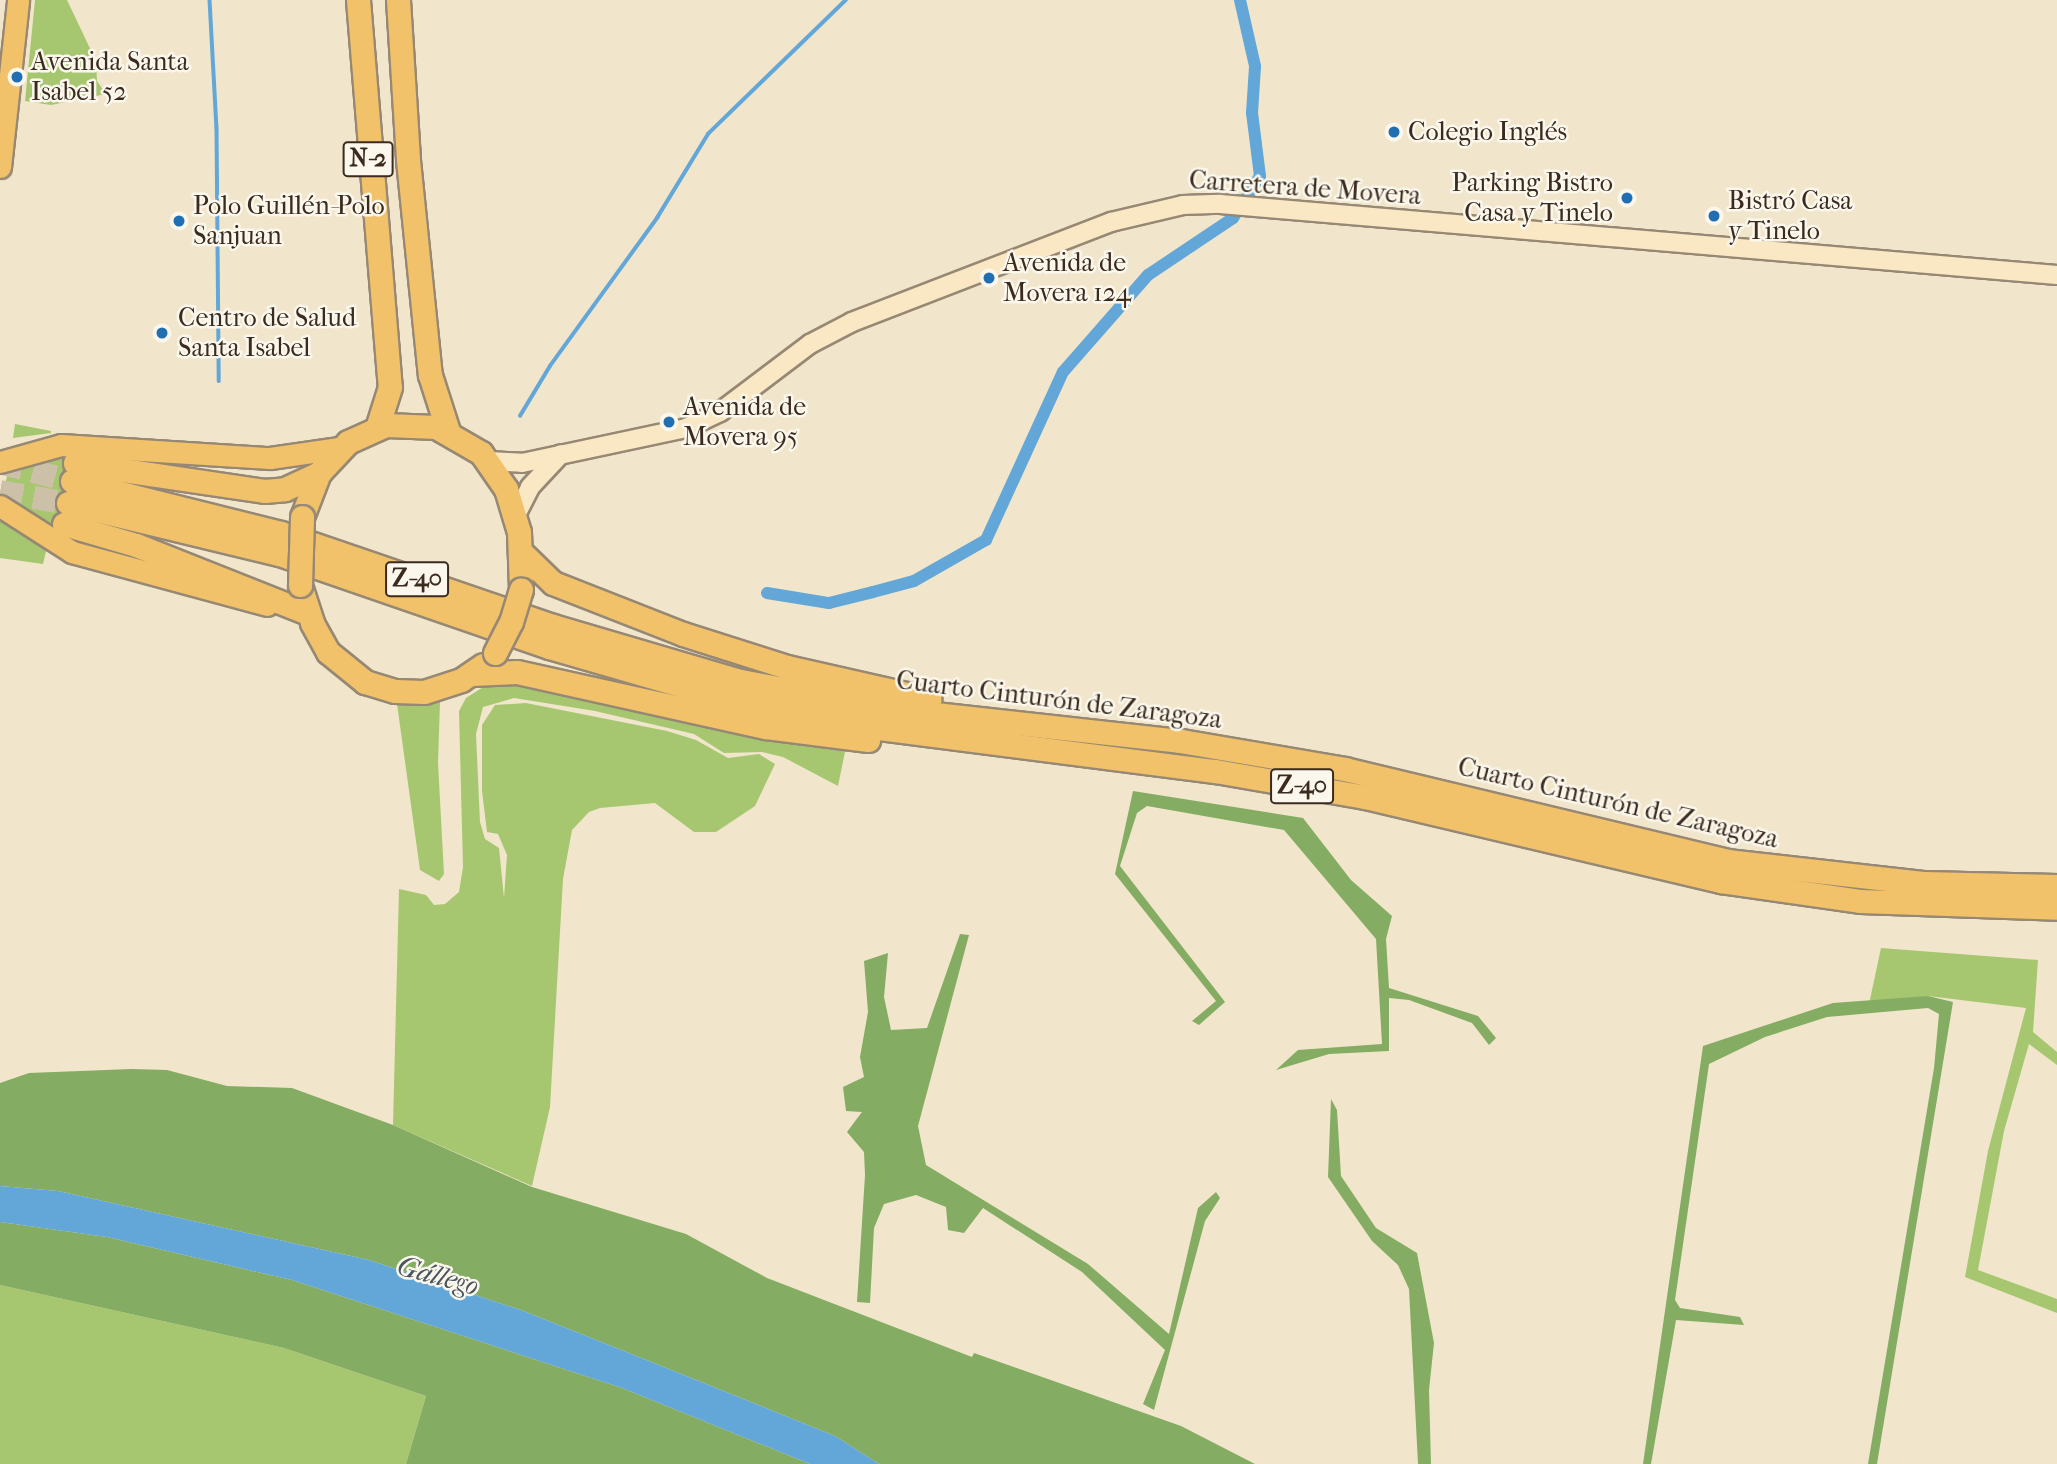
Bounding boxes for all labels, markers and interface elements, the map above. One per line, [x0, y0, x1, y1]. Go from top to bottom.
place label: Avenida Santa Isabel 52 [31, 46, 189, 108]
marker: Avenida Santa Isabel 52 [9, 69, 25, 85]
place label: Colegio Inglés [1408, 116, 1567, 148]
marker: Colegio Inglés [1386, 124, 1402, 140]
road number: N-2 [342, 139, 394, 180]
street label: Carretera de Movera [1188, 164, 1422, 212]
place label: Parking Bistro Casa y Tinelo [1452, 167, 1613, 228]
place label: Bistró Casa y Tinelo [1728, 185, 1852, 246]
place label: Polo Guillén-Polo Sanjuan [193, 190, 385, 252]
marker: Parking Bistro Casa y Tinelo [1619, 190, 1635, 206]
marker: Bistró Casa y Tinelo [1706, 208, 1722, 224]
marker: Polo Guillén-Polo Sanjuan [171, 213, 187, 229]
place label: Avenida de Movera 124 [1003, 247, 1131, 308]
marker: Avenida de Movera 124 [981, 270, 997, 286]
place label: Centro de Salud Santa Isabel [178, 302, 356, 364]
marker: Centro de Salud Santa Isabel [152, 323, 172, 343]
place label: Avenida de Movera 95 [683, 391, 806, 452]
marker: Avenida de Movera 95 [661, 414, 677, 430]
road number: Z-40 [384, 558, 450, 600]
street label: Cuarto Cinturón de Zaragoza [894, 665, 1224, 735]
street label: Cuarto Cinturón de Zaragoza [1455, 751, 1781, 855]
road number: Z-40 [1269, 766, 1335, 806]
water label: Gállego [394, 1249, 482, 1303]

